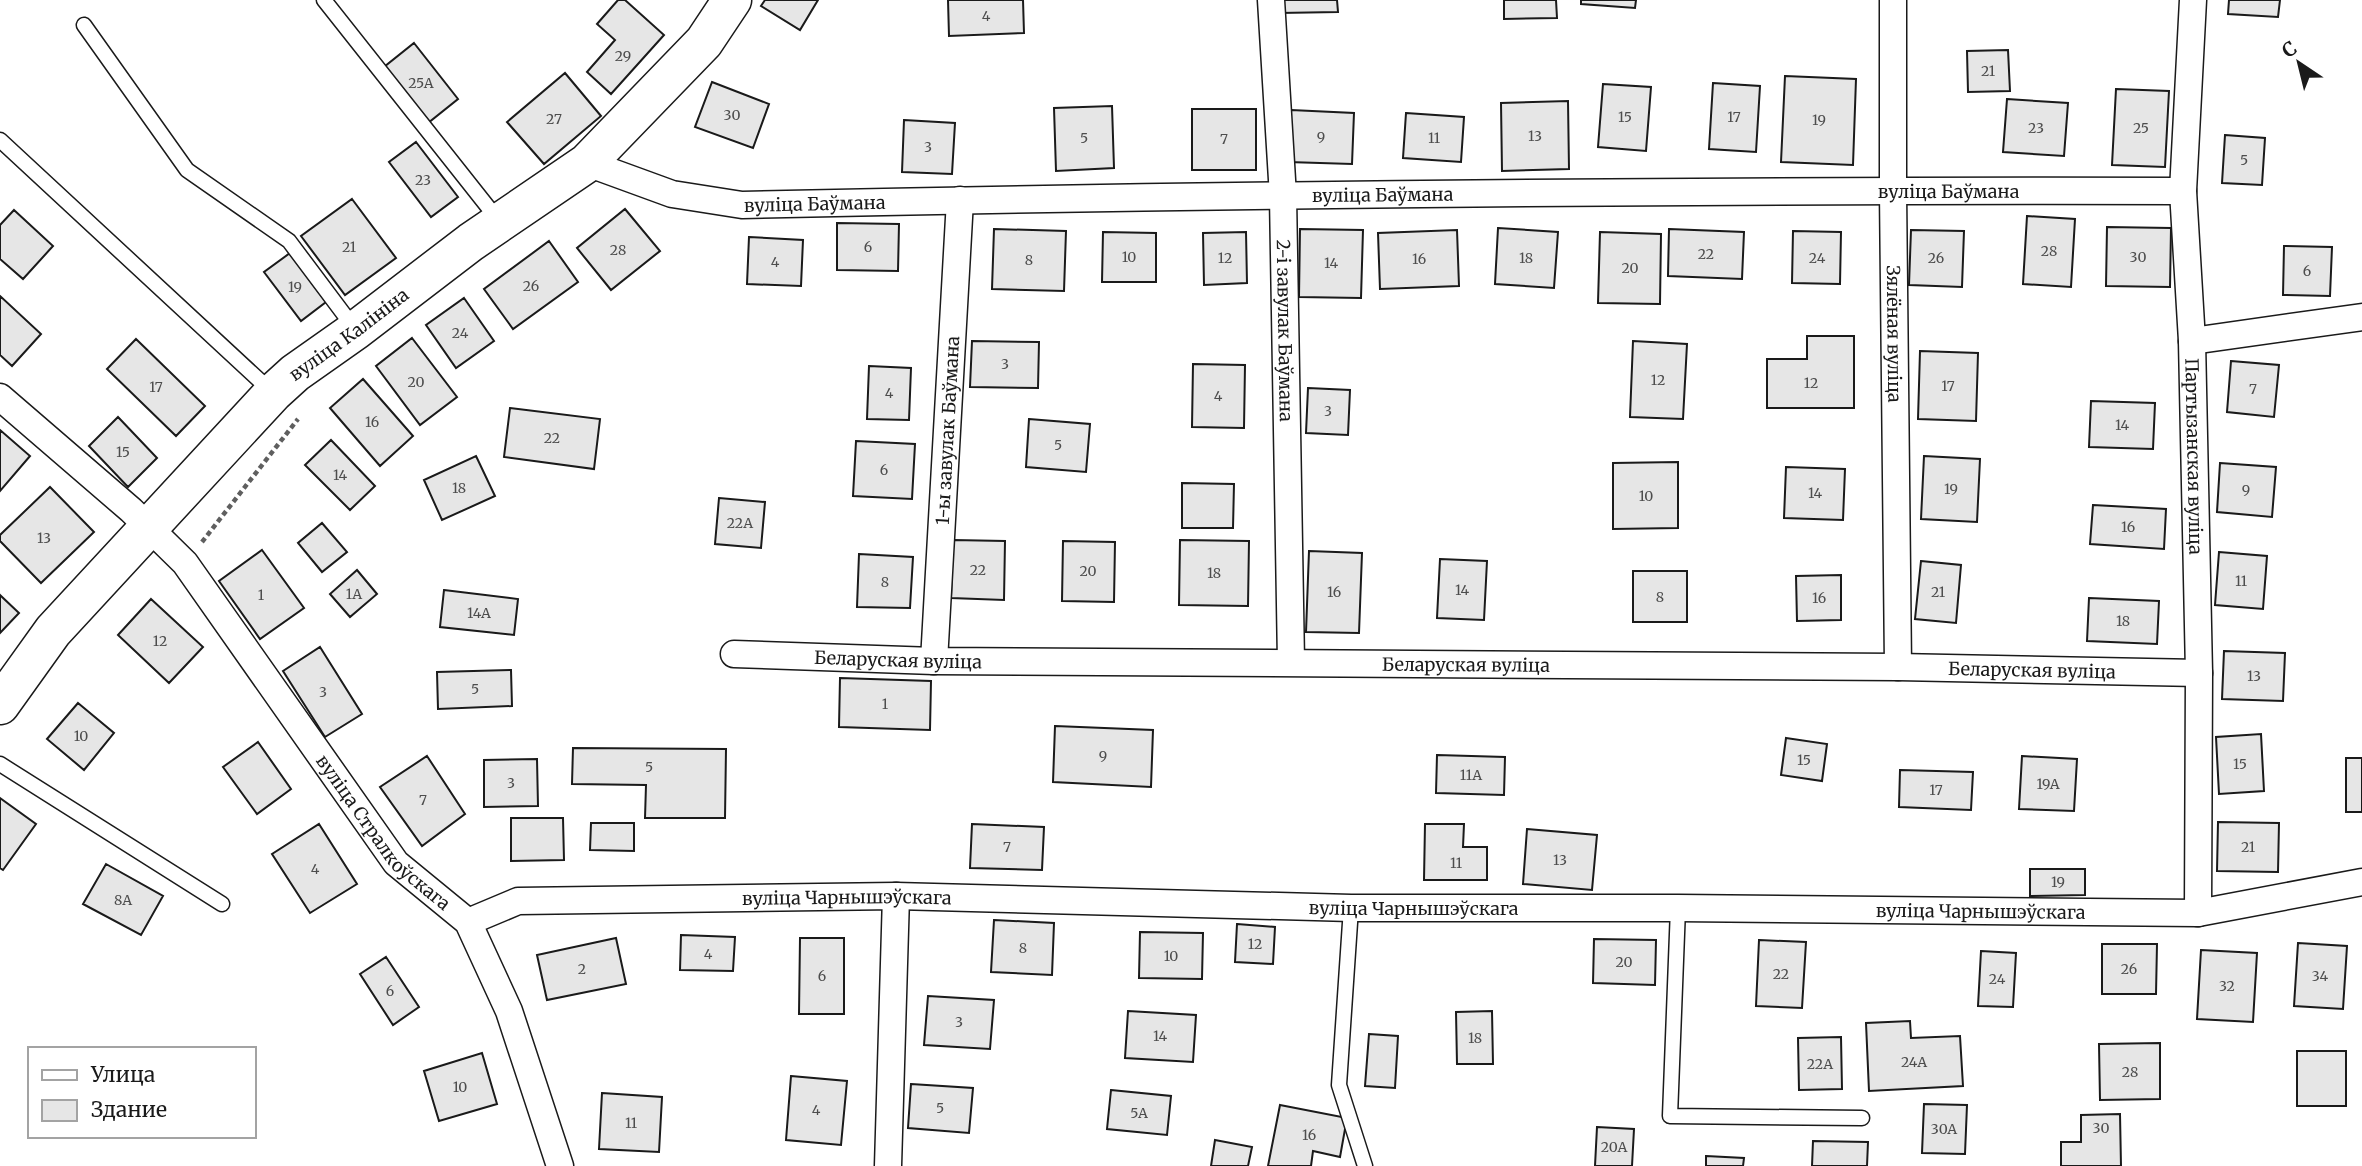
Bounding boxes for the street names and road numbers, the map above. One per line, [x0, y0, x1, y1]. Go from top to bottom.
street label: вуліца Баўмана [1878, 179, 2020, 203]
street label: вуліца Баўмана [1312, 182, 1454, 207]
street label: вуліца Баўмана [744, 190, 886, 216]
street label: 2-і завулак Баўмана [1272, 239, 1298, 422]
street label: Зялёная вуліца [1882, 265, 1907, 403]
street label: вуліца Калініна [284, 282, 413, 385]
street label: 1-ы завулак Баўмана [930, 335, 964, 525]
street label: Партызанская вуліца [2181, 358, 2208, 555]
street label: Беларуская вуліца [814, 645, 982, 673]
street label: Беларуская вуліца [1382, 652, 1550, 676]
street label: Беларуская вуліца [1948, 656, 2116, 683]
street label: вуліца Стралкоўскага [312, 750, 456, 915]
street label: вуліца Чарнышэўскага [742, 884, 952, 910]
street label: вуліца Чарнышэўскага [1308, 895, 1519, 920]
street label: вуліца Чарнышэўскага [1876, 898, 2086, 923]

